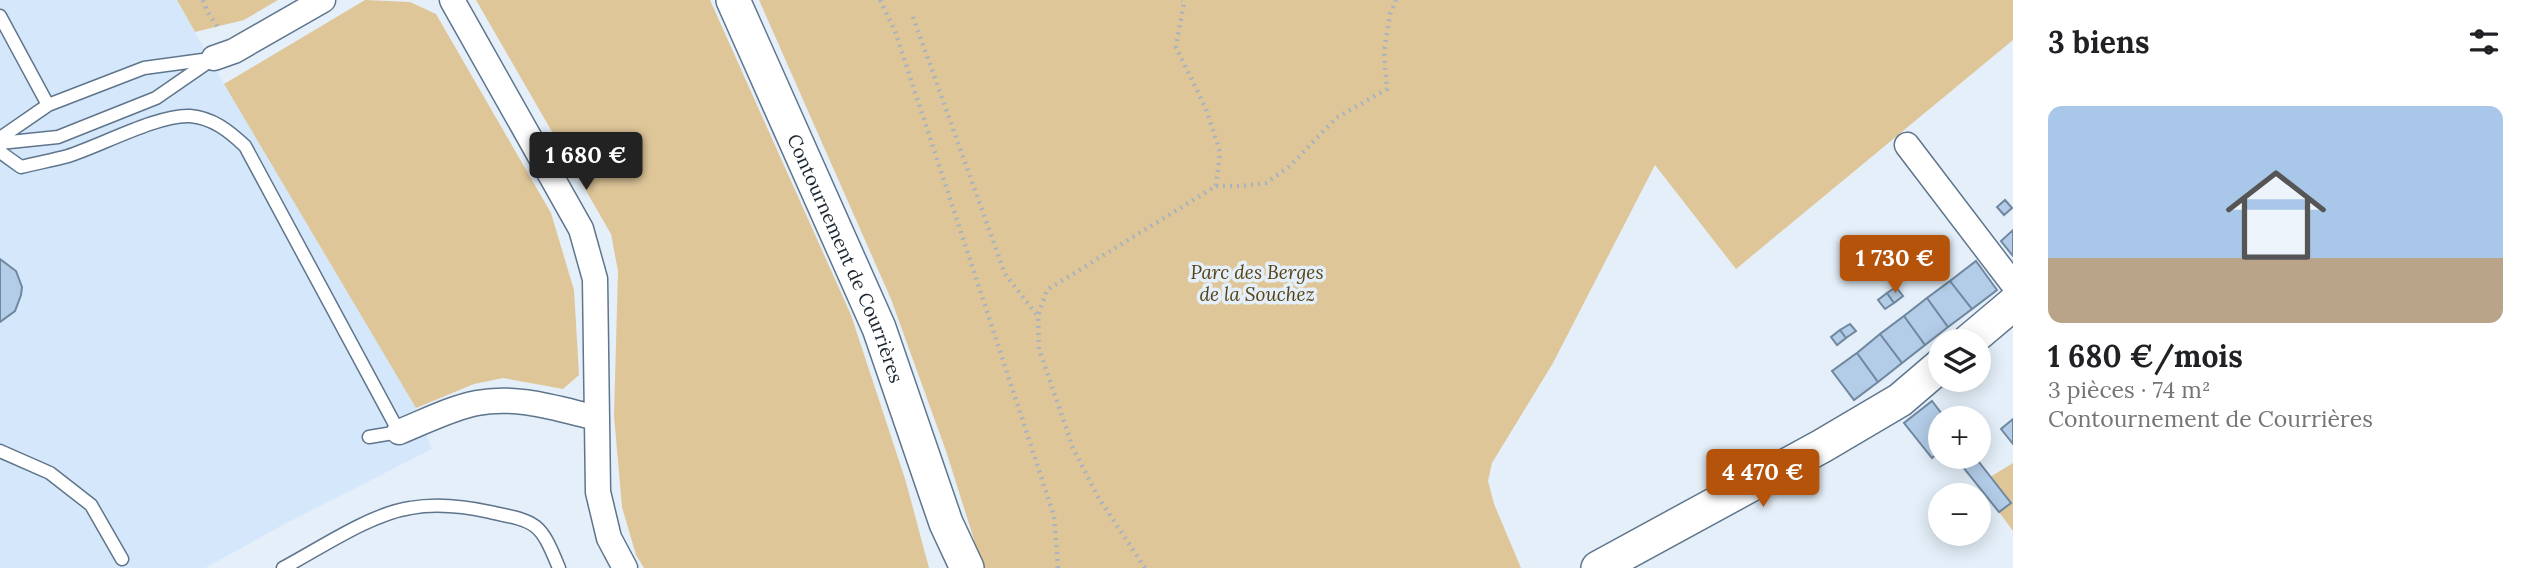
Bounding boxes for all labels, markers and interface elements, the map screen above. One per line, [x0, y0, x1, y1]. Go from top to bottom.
text: 3 biens [2048, 23, 2150, 61]
icon: filters [2465, 23, 2503, 61]
street label: Contournement de Courrières [782, 130, 909, 386]
pin: 1 680 € [521, 132, 651, 192]
text: 1 680 € [545, 140, 627, 169]
icon: home [2213, 152, 2339, 278]
pin: 1 730 € [1830, 236, 1960, 295]
text: 1 730 € [1856, 243, 1934, 272]
park label: Parc des Berges de la Souchez [1190, 260, 1324, 306]
map controls [1928, 329, 1991, 546]
button: layers [1928, 329, 1991, 392]
text: 1 680 €/mois [2048, 337, 2243, 375]
text: 3 pièces · 74 m² [2048, 375, 2211, 404]
text: Contournement de Courrières [2048, 404, 2373, 433]
button: + [1928, 406, 1991, 469]
pin: 4 470 € [1698, 449, 1828, 509]
text: 4 470 € [1722, 457, 1804, 486]
button: − [1928, 483, 1991, 546]

